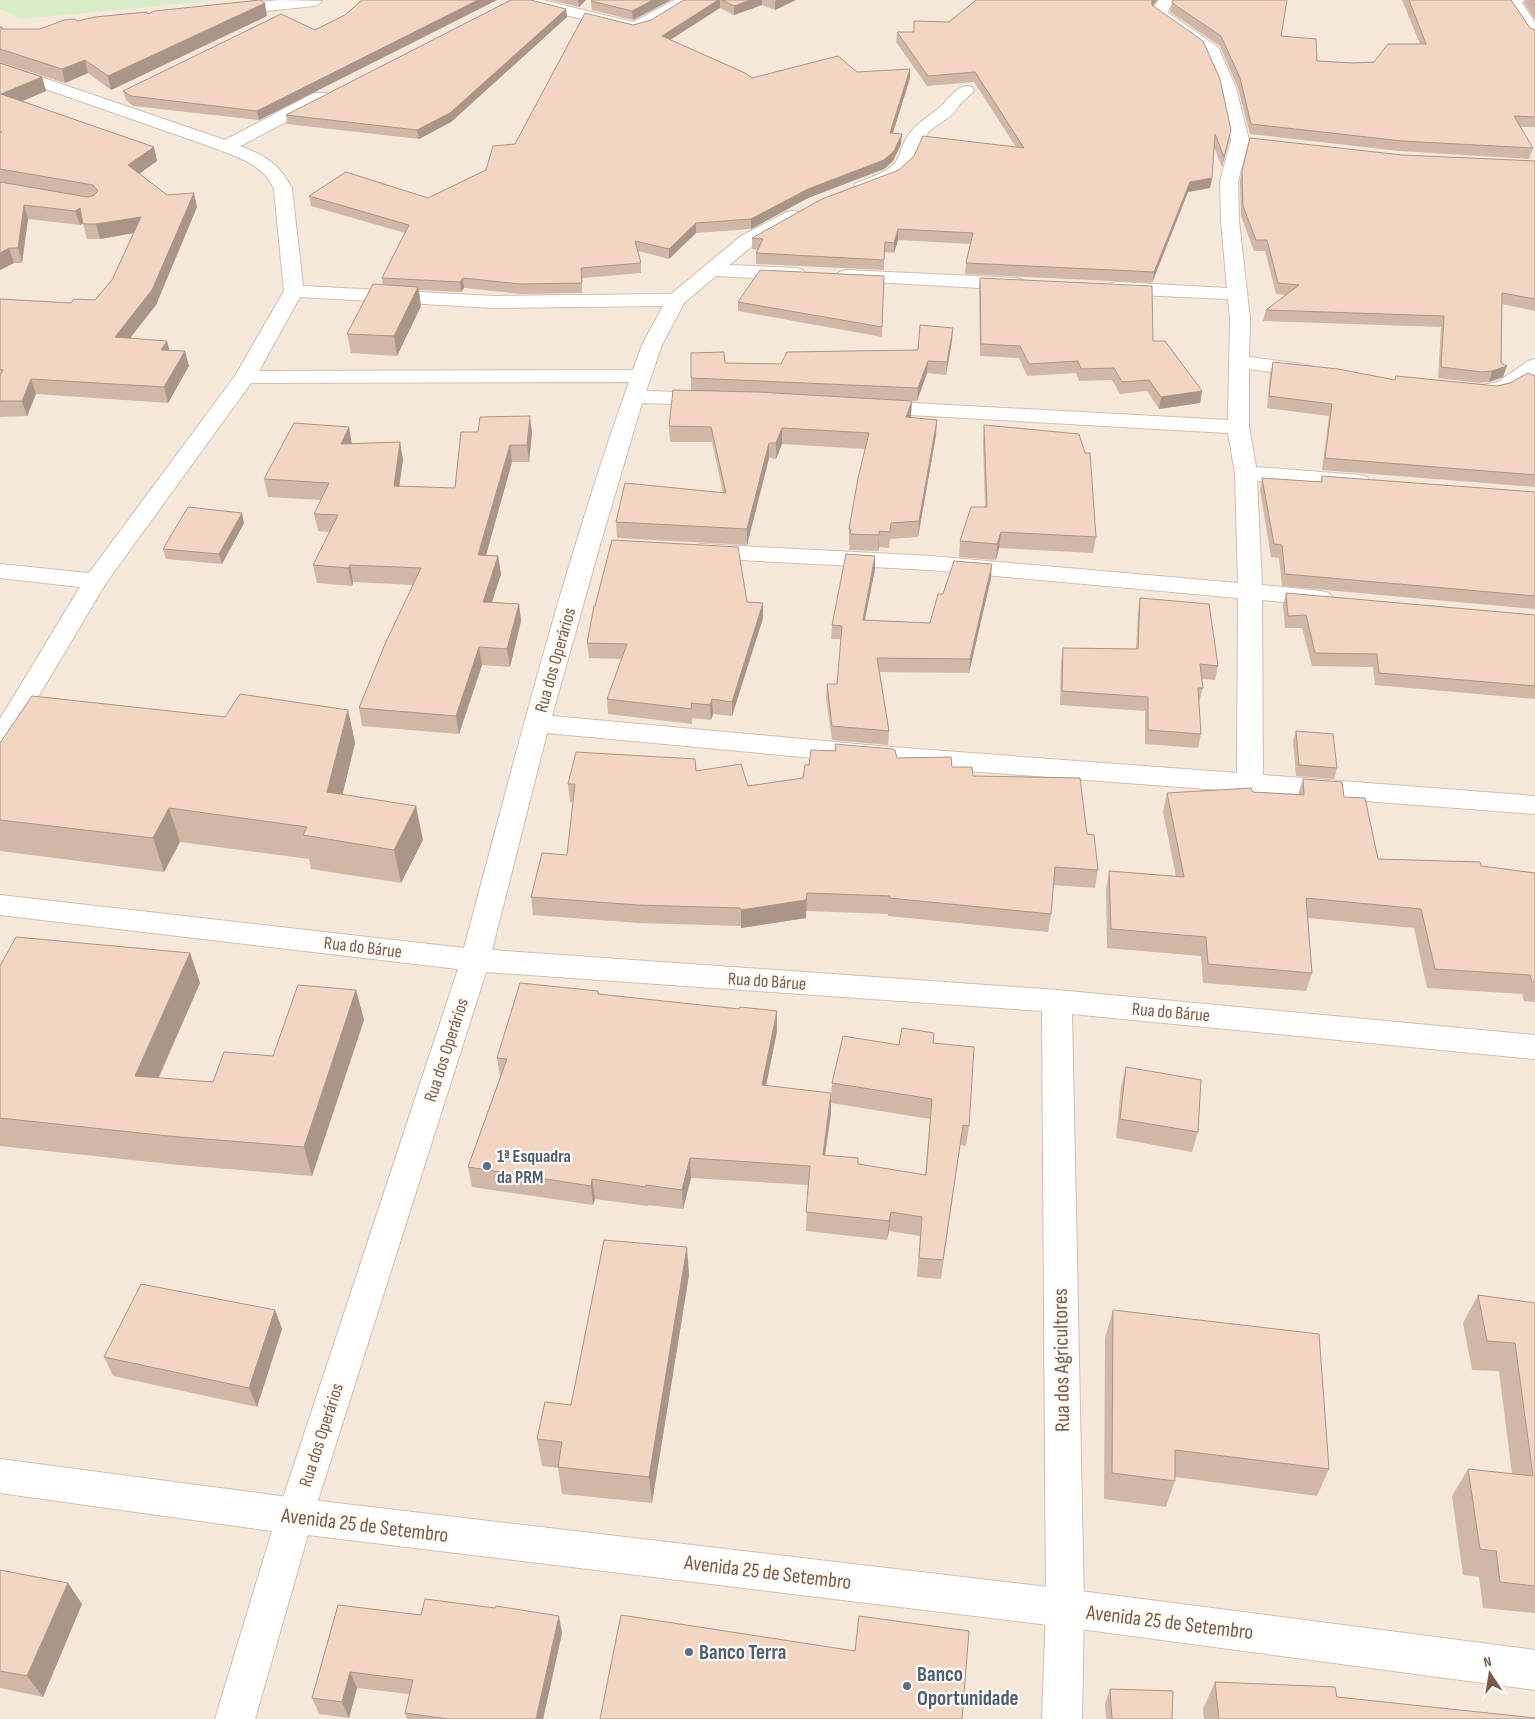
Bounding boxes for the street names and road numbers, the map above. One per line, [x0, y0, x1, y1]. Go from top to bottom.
street label: Rua dos Operários [531, 605, 580, 715]
street label: Rua do Bárue [323, 932, 403, 963]
street label: Rua do Bárue [727, 968, 807, 995]
street label: Rua dos Operários [420, 996, 473, 1105]
street label: Rua do Bárue [1131, 999, 1211, 1026]
street label: Rua dos Agricultores [1048, 1288, 1075, 1432]
street label: Rua dos Operários [295, 1381, 348, 1490]
street label: Avenida 25 de Setembro [279, 1503, 450, 1548]
street label: Avenida 25 de Setembro [682, 1550, 853, 1595]
street label: Avenida 25 de Setembro [1084, 1600, 1255, 1645]

